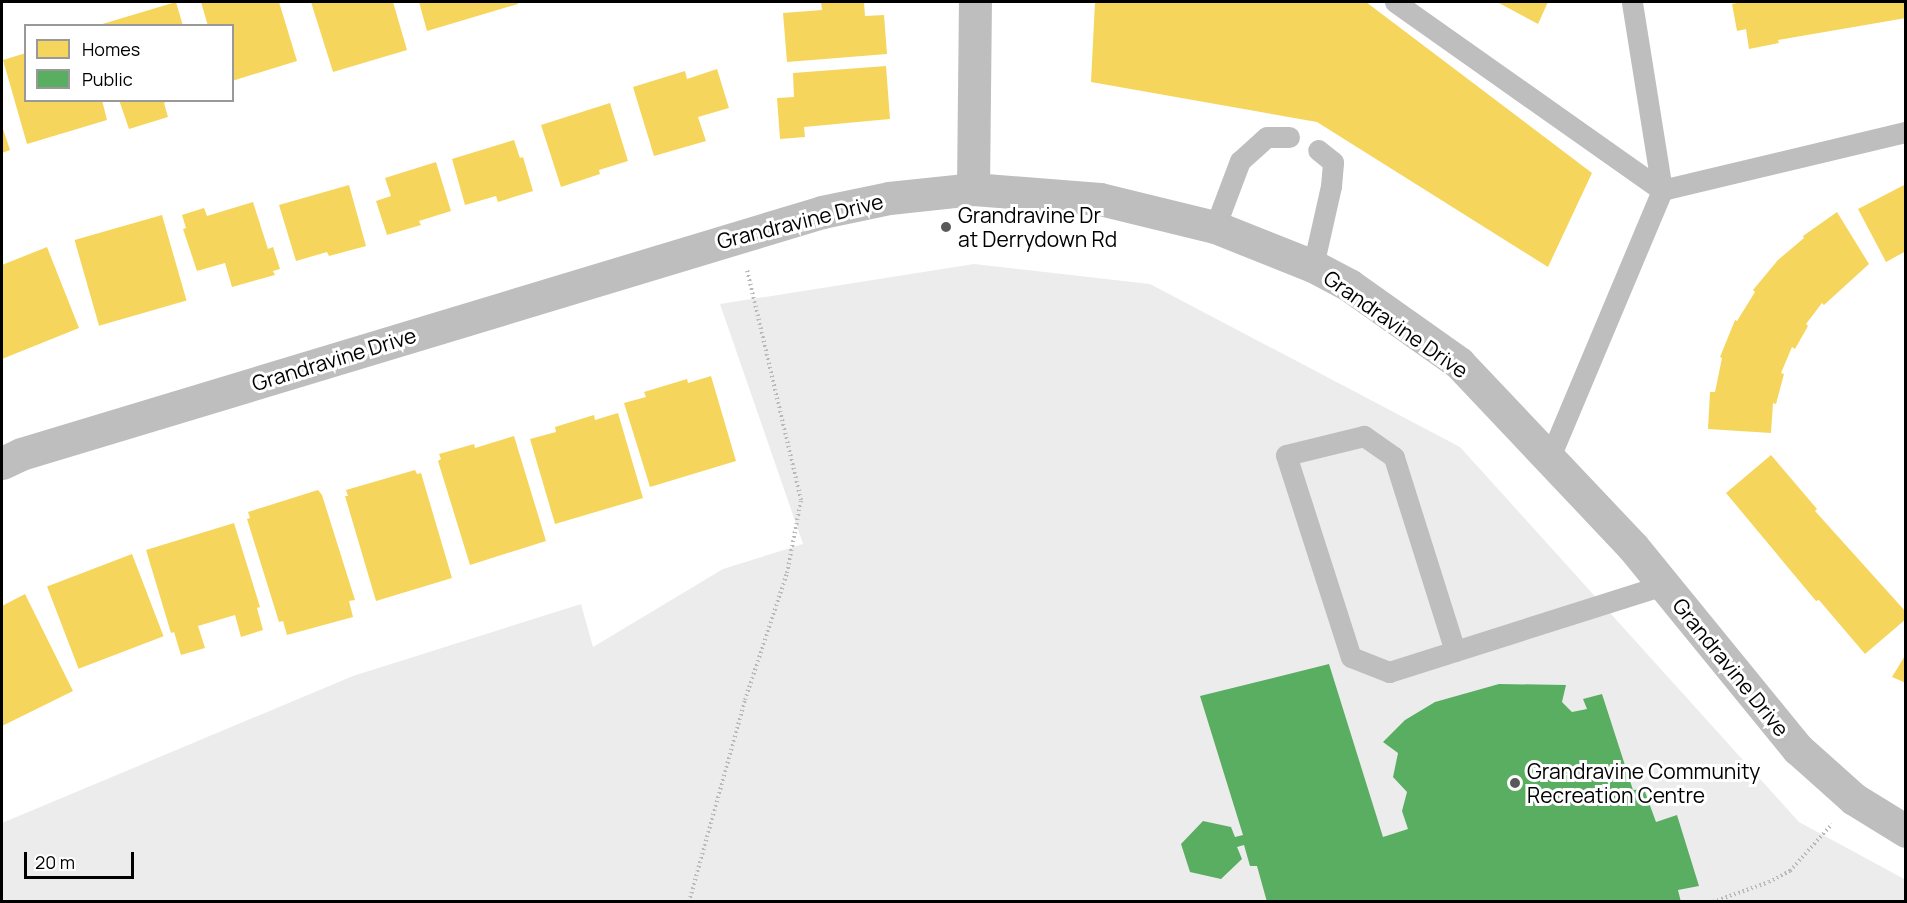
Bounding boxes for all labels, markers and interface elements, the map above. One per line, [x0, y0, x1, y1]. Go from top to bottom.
legend [24, 24, 234, 102]
text: Homes [82, 37, 140, 61]
text: Public [82, 67, 133, 91]
street label: Grandravine Drive [714, 188, 886, 254]
place label: Grandravine Dr at Derrydown Rd [958, 202, 1117, 252]
marker: Grandravine Dr at Derrydown Rd [939, 220, 953, 234]
street label: Grandravine Drive [1319, 265, 1473, 383]
street label: Grandravine Drive [249, 322, 419, 396]
street label: Grandravine Drive [1668, 593, 1794, 741]
place label: Grandravine Community Recreation Centre [1527, 758, 1760, 808]
marker: Grandravine Community Recreation Centre [1508, 776, 1522, 790]
scale bar [27, 840, 136, 878]
text: 20 m [35, 850, 75, 874]

